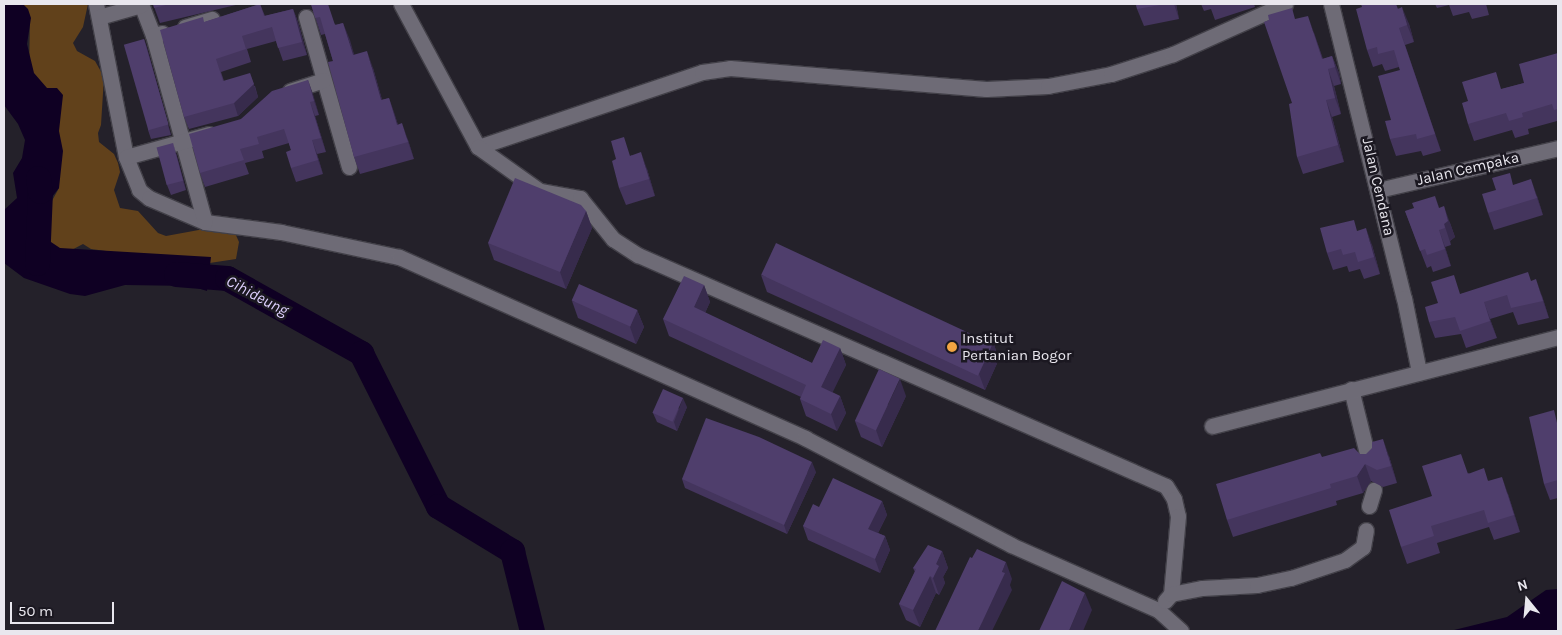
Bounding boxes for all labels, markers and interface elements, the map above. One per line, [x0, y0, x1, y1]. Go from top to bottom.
street label: Jalan Cendana [1358, 136, 1398, 238]
street label: Jalan Cempaka [1415, 149, 1521, 189]
water label: Cihideung [223, 272, 291, 320]
place label: Institut Pertanian Bogor [962, 329, 1071, 364]
marker: Institut Pertanian Bogor [946, 341, 958, 353]
north arrow [1502, 575, 1552, 625]
text: N [1515, 576, 1530, 595]
scale bar [12, 592, 116, 624]
text: 50 m [18, 602, 53, 620]

